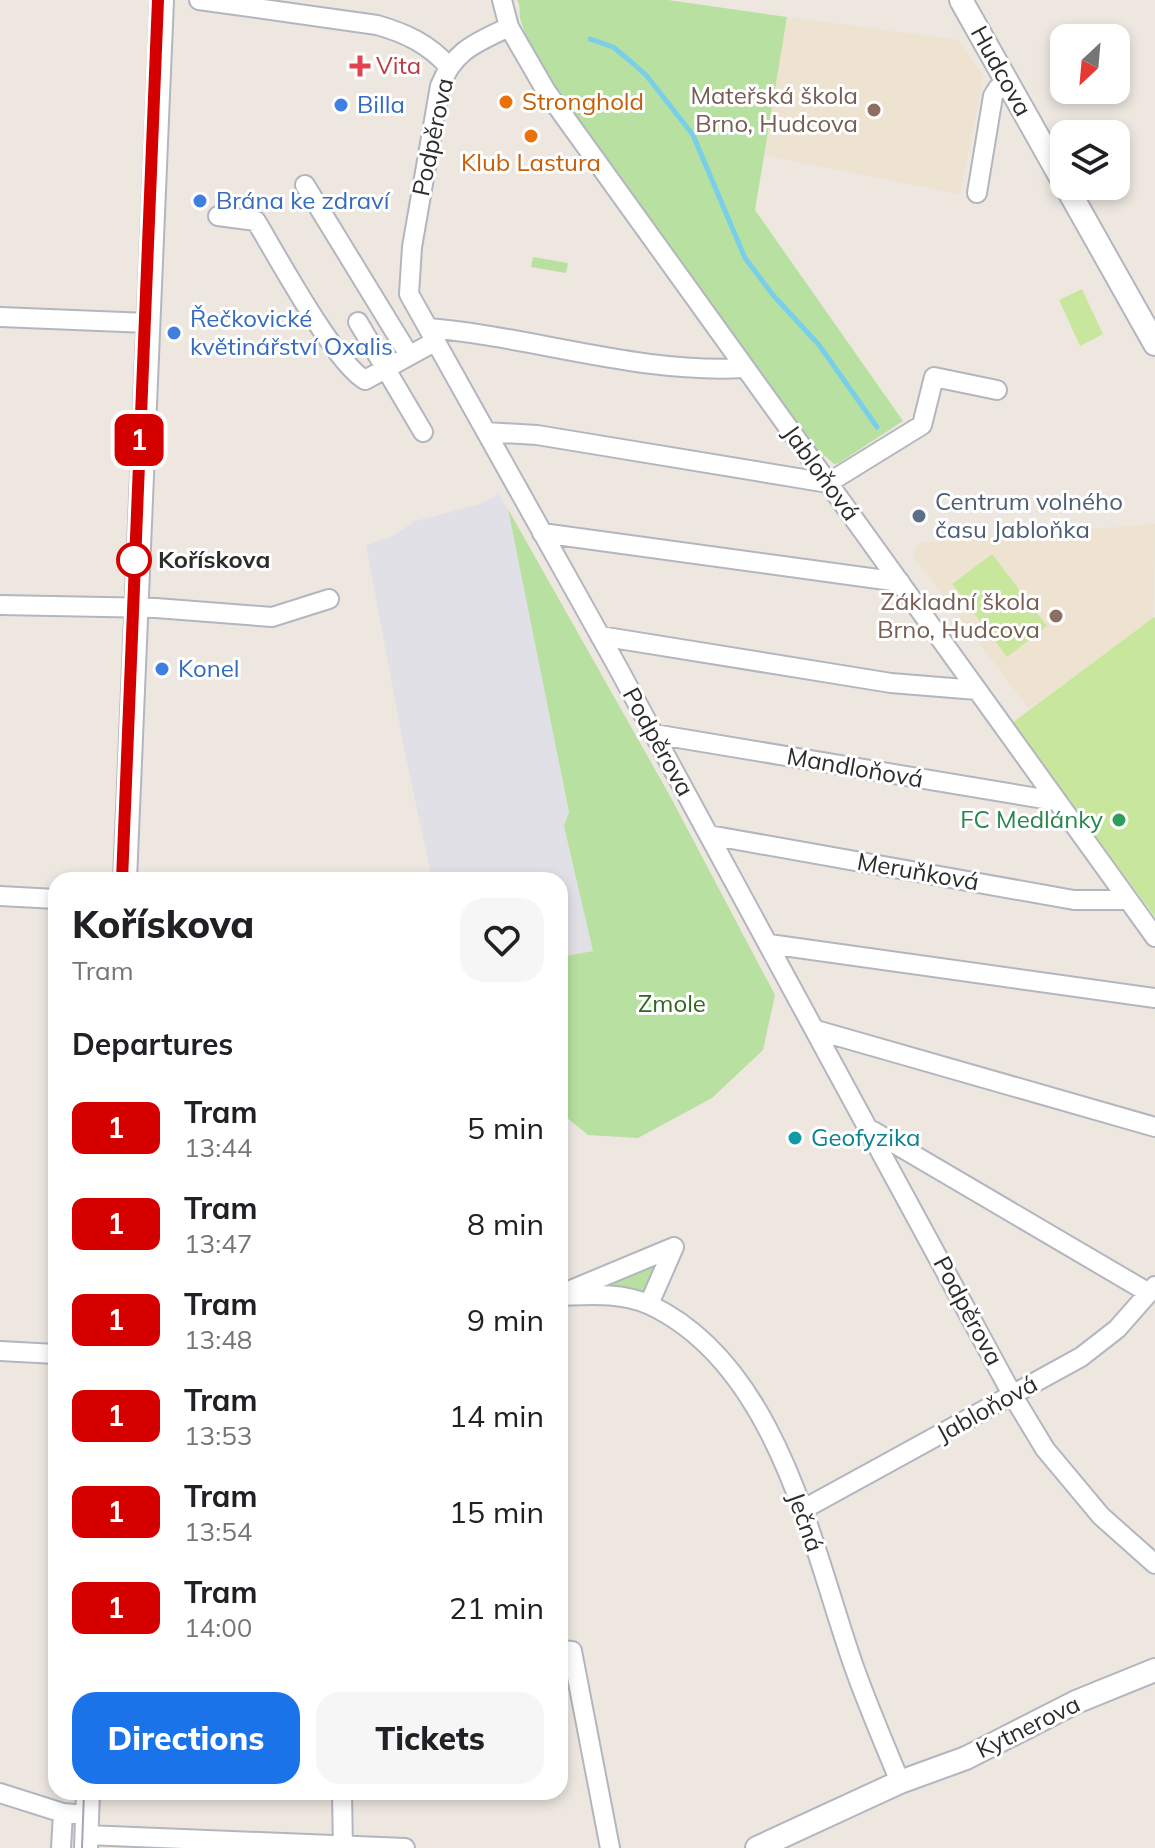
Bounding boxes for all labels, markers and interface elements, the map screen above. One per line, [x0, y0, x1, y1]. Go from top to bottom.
street label: Hudcova [965, 20, 1039, 121]
north arrow [1050, 24, 1130, 104]
map controls [1050, 24, 1130, 200]
place label: Vita [376, 50, 421, 80]
marker: Vita [351, 57, 369, 75]
street label: Podpěrova [405, 75, 459, 198]
place label: Mateřská škola Brno, Hudcova [690, 80, 858, 138]
place label: Stronghold [522, 86, 644, 116]
place label: Billa [357, 89, 405, 119]
marker: Stronghold [497, 93, 515, 111]
marker: Billa [332, 96, 350, 114]
marker: Mateřská škola Brno, Hudcova [865, 101, 883, 119]
button: layers [1050, 120, 1130, 200]
marker: Klub Lastura [522, 127, 540, 145]
place label: Klub Lastura [461, 147, 601, 177]
place label: Brána ke zdraví [216, 185, 391, 215]
marker: Brána ke zdraví [191, 192, 209, 210]
place label: Řečkovické květinářství Oxalis [190, 303, 393, 361]
marker: Řečkovické květinářství Oxalis [165, 324, 183, 342]
line badge: 1 [113, 414, 165, 466]
street label: Jabloňová [777, 419, 867, 526]
text: 1 [131, 422, 147, 457]
place label: Centrum volného času Jabloňka [935, 486, 1123, 544]
marker: Centrum volného času Jabloňka [910, 507, 928, 525]
marker: Kořískova [117, 543, 151, 577]
place label: Kořískova [158, 544, 270, 574]
place label: Základní škola Brno, Hudcova [877, 586, 1040, 644]
marker: Základní škola Brno, Hudcova [1047, 607, 1065, 625]
place label: Konel [178, 653, 239, 683]
marker: Konel [153, 660, 171, 678]
street label: Podpěrova [617, 682, 701, 801]
street label: Mandloňová [785, 740, 926, 794]
place label: FC Medlánky [960, 804, 1103, 834]
marker: FC Medlánky [1110, 811, 1128, 829]
street label: Meruňková [855, 846, 981, 896]
button: heart [460, 898, 544, 982]
text: Kořískova [72, 900, 254, 948]
text: Tram [72, 954, 133, 987]
park label: Zmole [638, 988, 706, 1018]
text: Departures [72, 1025, 233, 1063]
text: Tram [184, 1093, 257, 1131]
text: 5 min [467, 1109, 544, 1147]
text: 1 [108, 1110, 124, 1145]
place label: Geofyzika [811, 1122, 921, 1152]
marker: Geofyzika [786, 1129, 804, 1147]
text: 13:44 [184, 1131, 252, 1164]
text: Tram [184, 1189, 257, 1227]
text: 8 min [467, 1205, 544, 1243]
text: 1 [108, 1206, 124, 1241]
text: 13:47 [184, 1227, 252, 1260]
street label: Podpěrova [928, 1251, 1010, 1370]
text: Tram [184, 1285, 257, 1323]
text: 9 min [467, 1301, 544, 1339]
text: 1 [108, 1302, 124, 1337]
text: 13:48 [184, 1323, 252, 1356]
street label: Jabloňová [931, 1368, 1042, 1448]
text: Tram [184, 1381, 257, 1419]
text: 14 min [449, 1397, 544, 1435]
text: 1 [108, 1398, 124, 1433]
text: 13:53 [184, 1419, 252, 1452]
text: Tram [184, 1477, 257, 1515]
street label: Ječná [781, 1488, 831, 1556]
text: 15 min [449, 1493, 544, 1531]
text: 1 [108, 1494, 124, 1529]
text: 13:54 [184, 1515, 252, 1548]
text: Tram [184, 1573, 257, 1611]
text: 21 min [449, 1589, 544, 1627]
text: 1 [108, 1590, 124, 1625]
text: 14:00 [184, 1611, 252, 1644]
street label: Kytnerova [971, 1688, 1084, 1764]
button: Directions [72, 1692, 300, 1784]
button: Tickets [316, 1692, 544, 1784]

